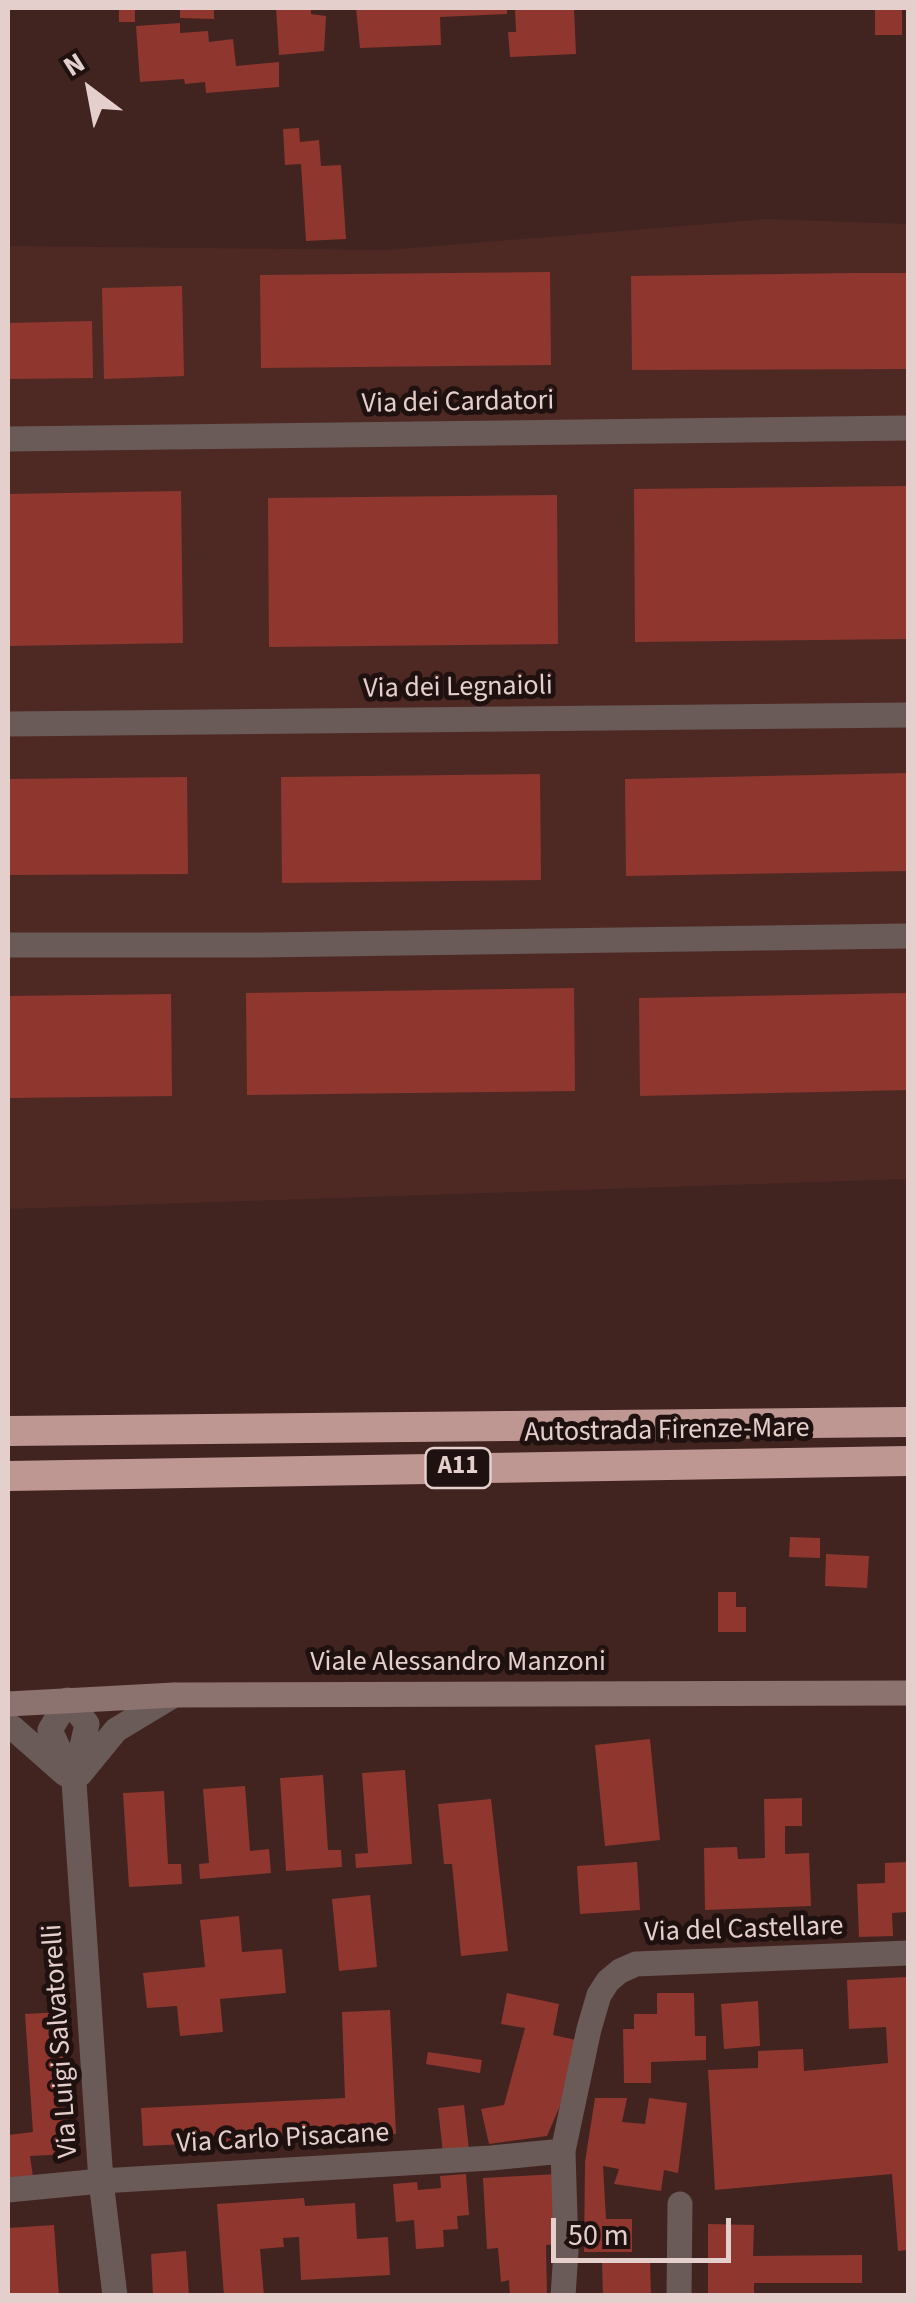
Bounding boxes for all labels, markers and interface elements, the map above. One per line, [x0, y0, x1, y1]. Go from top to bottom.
north arrow [40, 40, 140, 140]
text: N [56, 43, 93, 86]
street label: Via dei Cardatori [361, 386, 555, 422]
street label: Via dei Legnaioli [363, 671, 553, 707]
street label: Autostrada Firenze-Mare [524, 1413, 810, 1451]
road number: A11 [426, 1448, 490, 1488]
street label: Viale Alessandro Manzoni [310, 1647, 606, 1681]
street label: Via del Castellare [644, 1911, 844, 1951]
street label: Via Luigi Salvatorelli [37, 1923, 87, 2159]
street label: Via Carlo Pisacane [176, 2118, 390, 2162]
scale bar [556, 2198, 736, 2260]
text: 50 m [568, 2214, 629, 2257]

